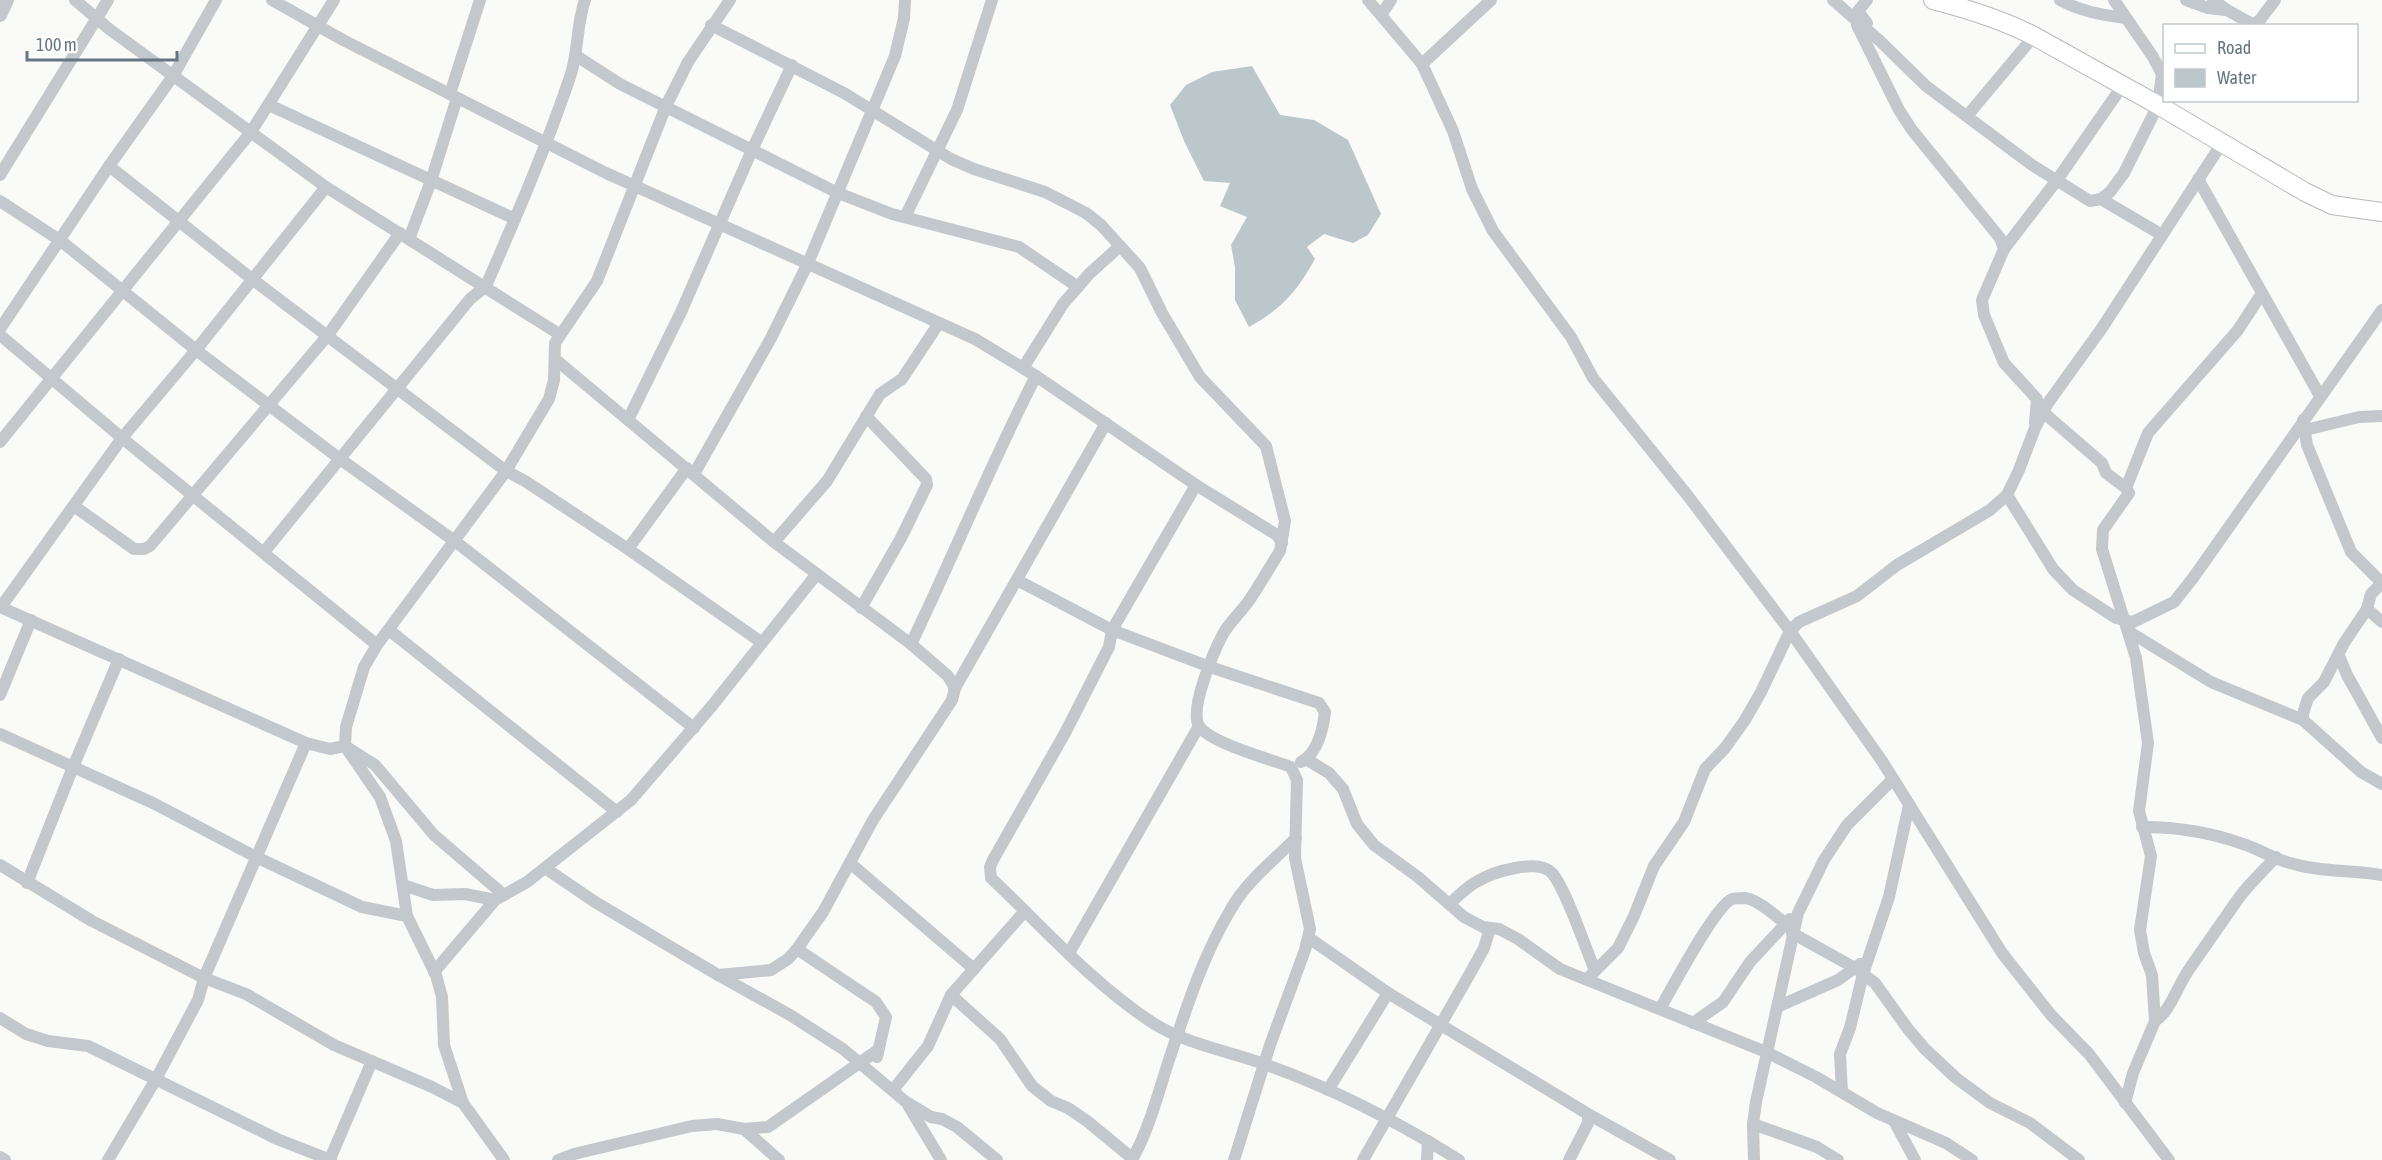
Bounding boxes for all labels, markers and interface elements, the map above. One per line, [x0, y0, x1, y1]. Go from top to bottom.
scale bar [27, 24, 177, 62]
legend [2163, 24, 2358, 102]
text: 100 m [36, 34, 77, 55]
text: Road [2217, 37, 2251, 58]
text: Water [2217, 67, 2257, 88]

